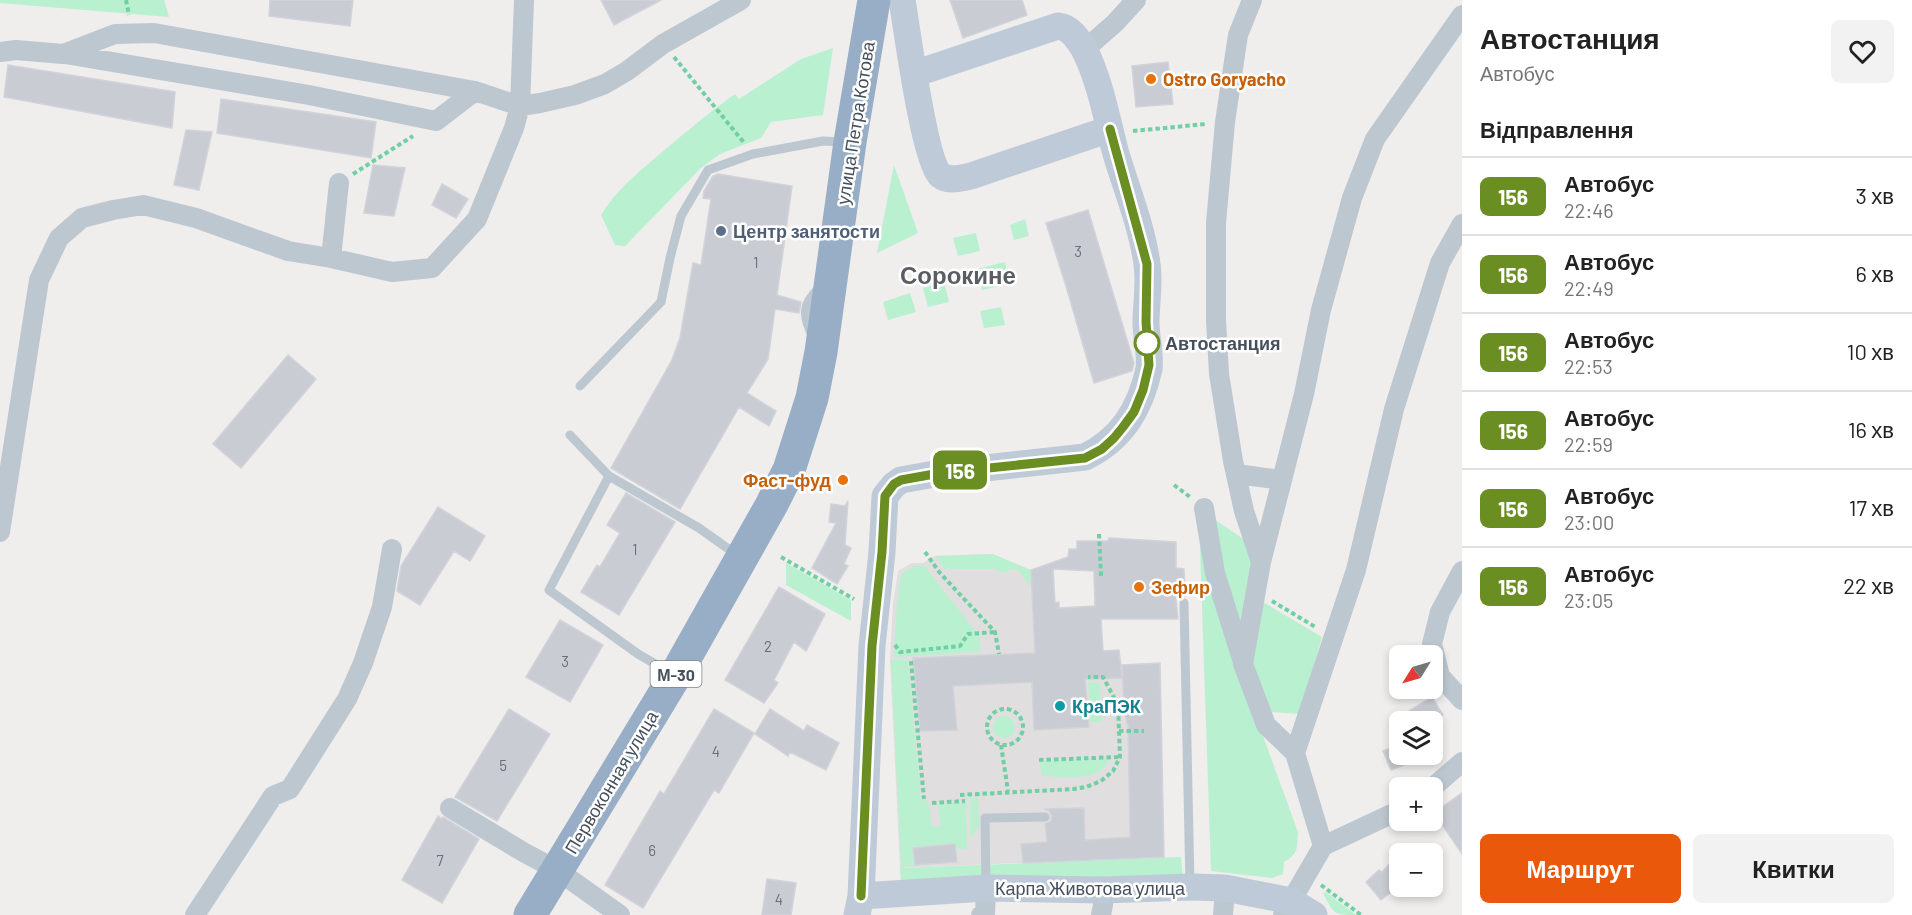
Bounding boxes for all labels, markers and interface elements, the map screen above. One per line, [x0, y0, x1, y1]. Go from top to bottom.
button: heart [1831, 20, 1894, 83]
text: Автостанция [1480, 21, 1660, 55]
street label: улица Петра Котова [831, 39, 879, 206]
text: Автобус [1480, 61, 1554, 85]
place label: Ostro Goryacho [1163, 68, 1286, 90]
marker: Ostro Goryacho [1144, 72, 1158, 86]
text: Відправлення [1480, 116, 1634, 142]
text: Автобус [1564, 170, 1654, 196]
text: 3 хв [1856, 182, 1894, 208]
text: 156 [1498, 184, 1528, 209]
text: 22:46 [1564, 198, 1614, 222]
place label: Центр занятости [733, 220, 880, 242]
marker: Центр занятости [714, 224, 728, 238]
house number: 3 [1074, 242, 1082, 260]
text: Автобус [1564, 248, 1654, 274]
house number: 1 [753, 253, 759, 271]
district label: Сорокине [900, 260, 1016, 289]
text: 6 хв [1856, 260, 1894, 286]
text: 156 [1498, 262, 1528, 287]
text: 22:49 [1564, 276, 1614, 300]
text: Автобус [1564, 326, 1654, 352]
marker: Автостанция [1134, 330, 1160, 356]
place label: Автостанция [1165, 332, 1281, 354]
text: 10 хв [1847, 338, 1894, 364]
text: 156 [1498, 340, 1528, 365]
text: 22:53 [1564, 354, 1613, 378]
text: Автобус [1564, 404, 1654, 430]
text: 16 хв [1848, 416, 1894, 442]
text: 156 [1498, 418, 1528, 443]
text: 22:59 [1564, 432, 1613, 456]
line badge: 156 [926, 450, 994, 490]
text: 156 [945, 458, 975, 483]
place label: Фаст-фуд [743, 469, 832, 491]
marker: Фаст-фуд [836, 473, 850, 487]
text: Автобус [1564, 482, 1654, 508]
text: 17 хв [1849, 494, 1894, 520]
text: 156 [1498, 496, 1528, 521]
text: 23:00 [1564, 510, 1614, 534]
house number: 1 [632, 540, 638, 558]
text: Автобус [1564, 560, 1654, 586]
text: 22 хв [1843, 572, 1894, 598]
text: 156 [1498, 574, 1528, 599]
place label: Зефир [1151, 576, 1210, 598]
marker: Зефир [1132, 580, 1146, 594]
text: 23:05 [1564, 588, 1613, 612]
house number: 2 [764, 637, 772, 655]
north arrow [1389, 645, 1443, 699]
map controls [1389, 645, 1443, 897]
house number: 3 [561, 652, 569, 670]
road number: М-30 [650, 661, 702, 687]
place label: КраПЭК [1072, 695, 1142, 717]
marker: КраПЭК [1053, 699, 1067, 713]
street label: Первоконная улица [560, 706, 663, 858]
button: layers [1389, 711, 1443, 765]
house number: 4 [712, 742, 720, 760]
house number: 5 [499, 756, 507, 774]
button: + [1389, 777, 1443, 831]
button: Маршрут [1480, 834, 1681, 903]
button: Квитки [1693, 834, 1894, 903]
house number: 6 [648, 841, 656, 859]
button: − [1389, 843, 1443, 897]
house number: 7 [436, 851, 444, 869]
street label: Карпа Животова улица [995, 877, 1186, 899]
house number: 4 [775, 890, 783, 908]

